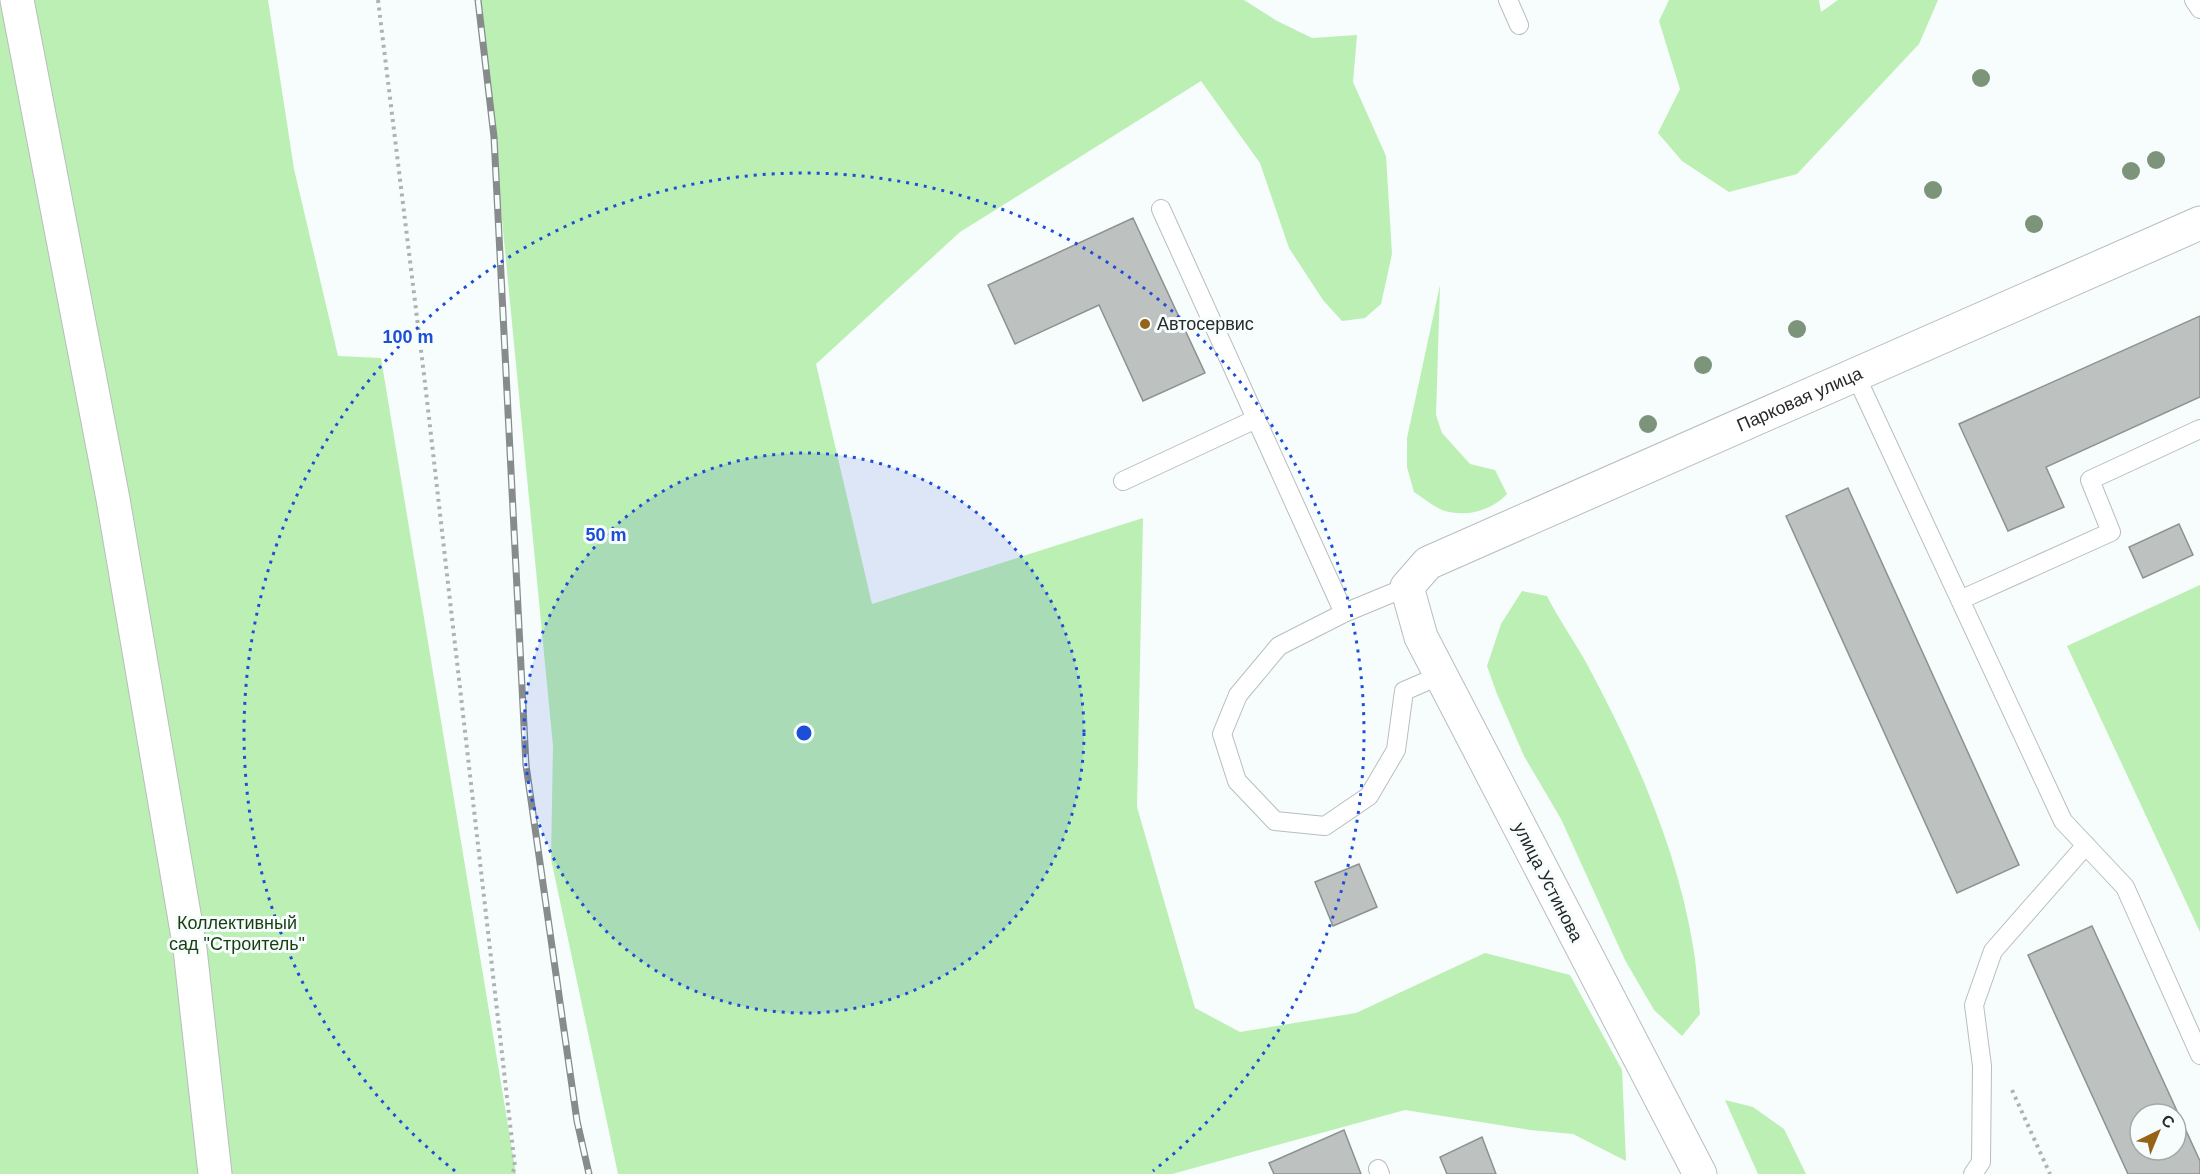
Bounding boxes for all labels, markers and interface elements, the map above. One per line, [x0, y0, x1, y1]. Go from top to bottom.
place label: Автосервис [1157, 314, 1254, 334]
marker: Автосервис [1138, 317, 1152, 331]
text: 100 m [382, 327, 434, 347]
street label: Парковая улица [1734, 363, 1866, 436]
text: 50 m [585, 525, 627, 545]
centre of rings [794, 723, 814, 743]
street label: улица Устинова [1509, 819, 1587, 946]
park label: Коллективный сад "Строитель" [169, 913, 305, 954]
north arrow [2128, 1102, 2188, 1162]
text: С [2158, 1111, 2178, 1132]

